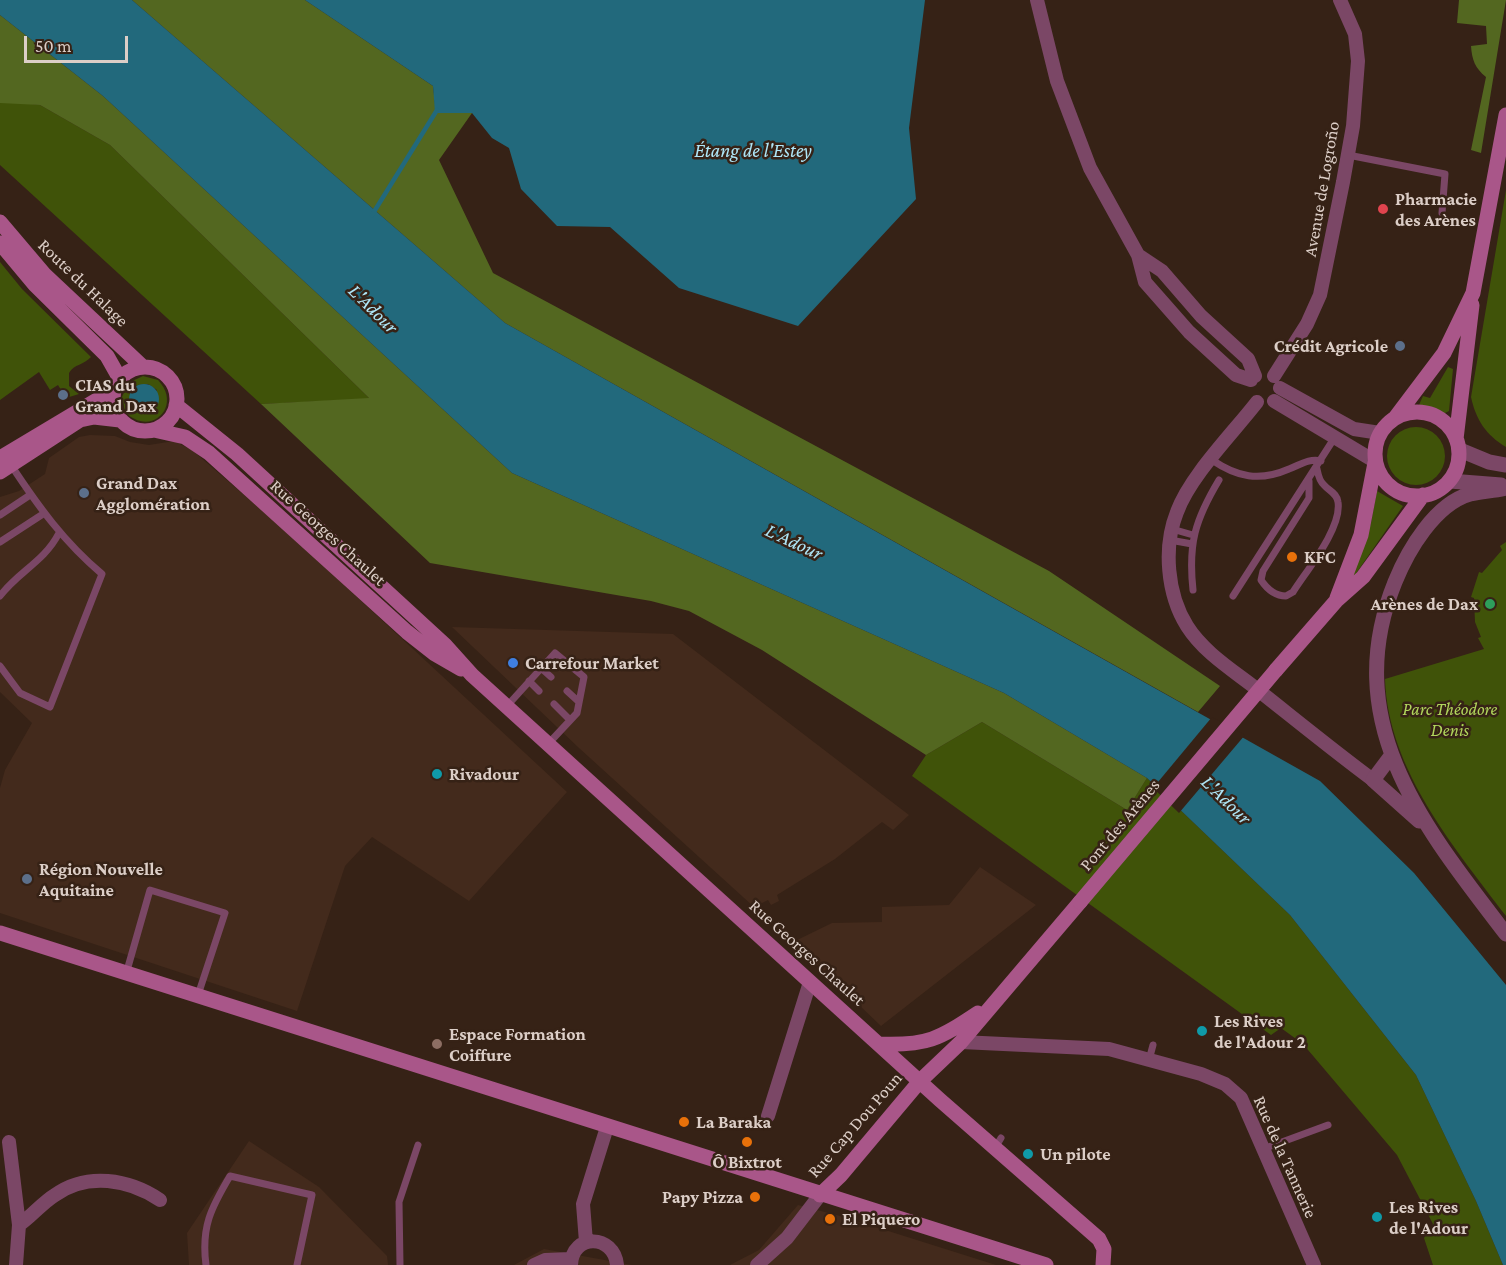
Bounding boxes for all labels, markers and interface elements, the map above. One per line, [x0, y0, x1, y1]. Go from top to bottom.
scale bar [27, 24, 130, 62]
text: 50 m [35, 36, 72, 56]
street label: Avenue de Logroño [1299, 120, 1345, 258]
water label: Étang de l'Estey [694, 139, 812, 163]
place label: Pharmacie des Arènes [1395, 188, 1477, 230]
marker: Pharmacie des Arènes [1376, 202, 1390, 216]
street label: Route du Halage [33, 234, 133, 332]
water label: L'Adour [343, 279, 403, 339]
place label: Crédit Agricole [1274, 335, 1388, 357]
marker: Crédit Agricole [1393, 339, 1407, 353]
place label: CIAS du Grand Dax [75, 374, 156, 416]
marker: CIAS du Grand Dax [56, 388, 70, 402]
place label: Grand Dax Agglomération [96, 472, 210, 514]
street label: Rue Georges Chaulet [266, 475, 390, 591]
marker: Grand Dax Agglomération [77, 486, 91, 500]
water label: L'Adour [761, 518, 827, 566]
place label: KFC [1304, 546, 1336, 568]
marker: KFC [1285, 550, 1299, 564]
place label: Arènes de Dax [1371, 593, 1478, 615]
marker: Arènes de Dax [1483, 597, 1497, 611]
place label: Carrefour Market [525, 652, 659, 674]
marker: Carrefour Market [506, 656, 520, 670]
park label: Parc Théodore Denis [1403, 698, 1497, 740]
place label: Rivadour [449, 763, 519, 785]
marker: Rivadour [430, 767, 444, 781]
water label: L'Adour [1196, 770, 1256, 830]
street label: Pont des Arènes [1075, 775, 1165, 875]
place label: Région Nouvelle Aquitaine [39, 858, 163, 900]
marker: Région Nouvelle Aquitaine [20, 872, 34, 886]
street label: Rue Georges Chaulet [745, 895, 869, 1011]
place label: Les Rives de l'Adour 2 [1214, 1010, 1306, 1052]
place label: Espace Formation Coiffure [449, 1023, 586, 1066]
marker: Les Rives de l'Adour 2 [1195, 1024, 1209, 1038]
marker: Espace Formation Coiffure [430, 1037, 444, 1051]
street label: Rue Cap Dou Poun [803, 1068, 907, 1182]
street label: Rue de la Tannerie [1248, 1093, 1322, 1221]
place label: La Baraka [696, 1111, 771, 1133]
marker: La Baraka [677, 1115, 691, 1129]
marker: Ô Bixtrot [740, 1135, 754, 1149]
place label: Un pilote [1040, 1143, 1111, 1165]
marker: Un pilote [1021, 1147, 1035, 1161]
place label: Ô Bixtrot [712, 1151, 782, 1173]
place label: Papy Pizza [662, 1186, 743, 1208]
marker: Papy Pizza [748, 1190, 762, 1204]
place label: Les Rives de l'Adour [1389, 1196, 1468, 1238]
place label: El Piquero [842, 1208, 920, 1230]
marker: Les Rives de l'Adour [1370, 1210, 1384, 1224]
marker: El Piquero [823, 1212, 837, 1226]

